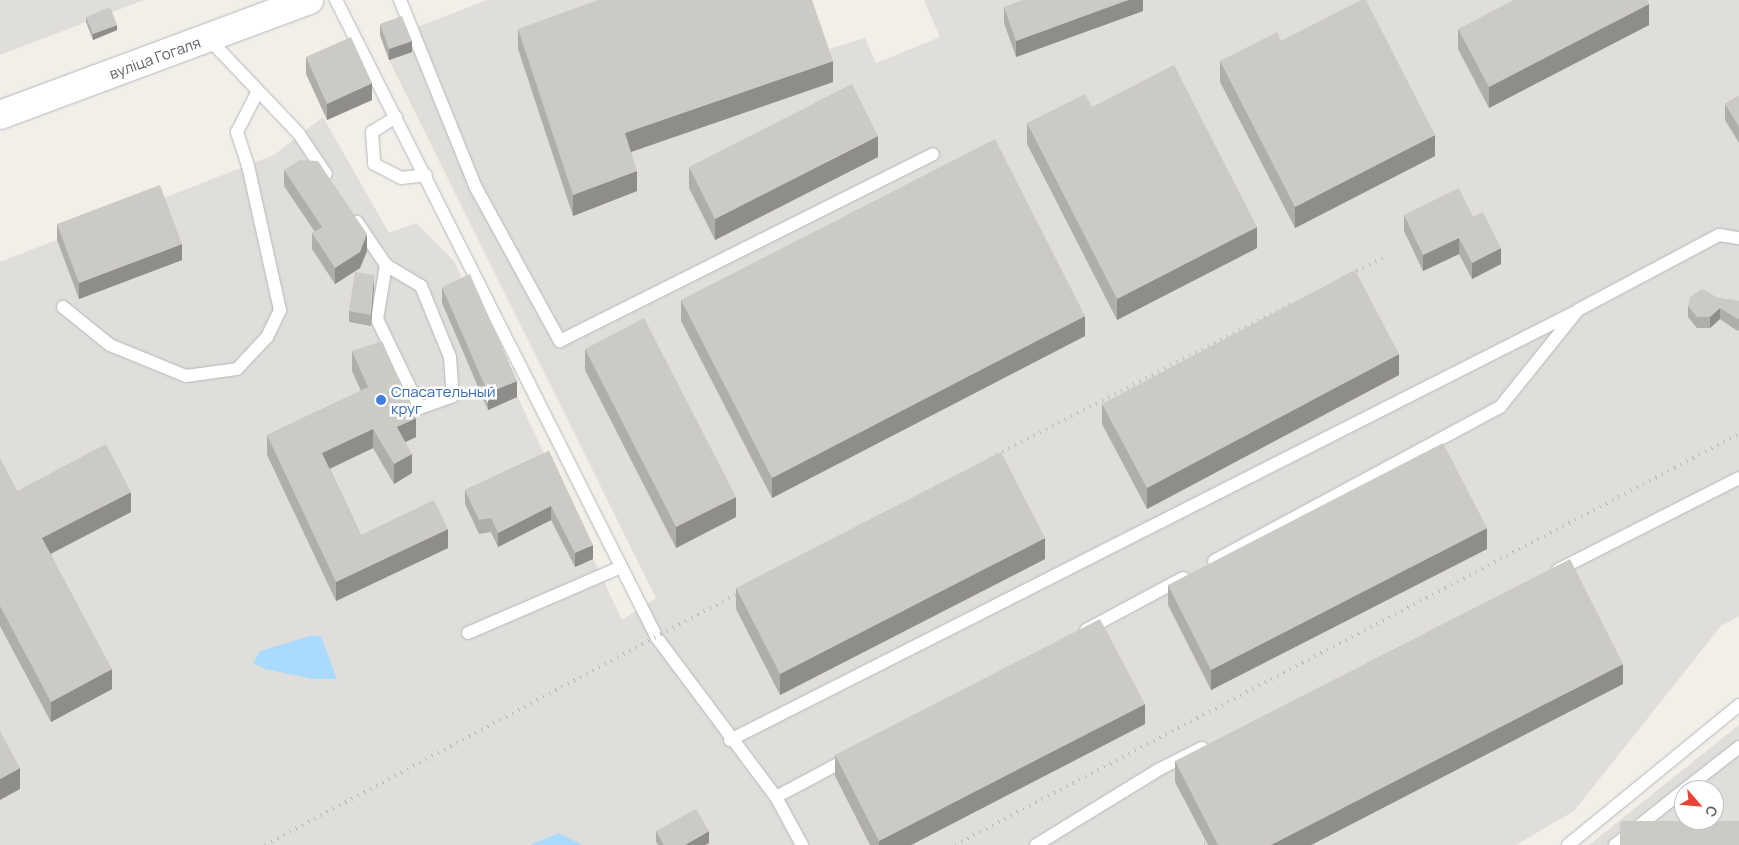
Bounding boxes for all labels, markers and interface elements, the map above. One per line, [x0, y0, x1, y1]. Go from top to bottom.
street label: вуліца Гогаля [107, 33, 203, 83]
place label: Спасательный круг [391, 382, 495, 417]
marker: Спасательный круг [375, 394, 387, 406]
north arrow [1674, 780, 1724, 830]
text: С [1701, 803, 1723, 821]

